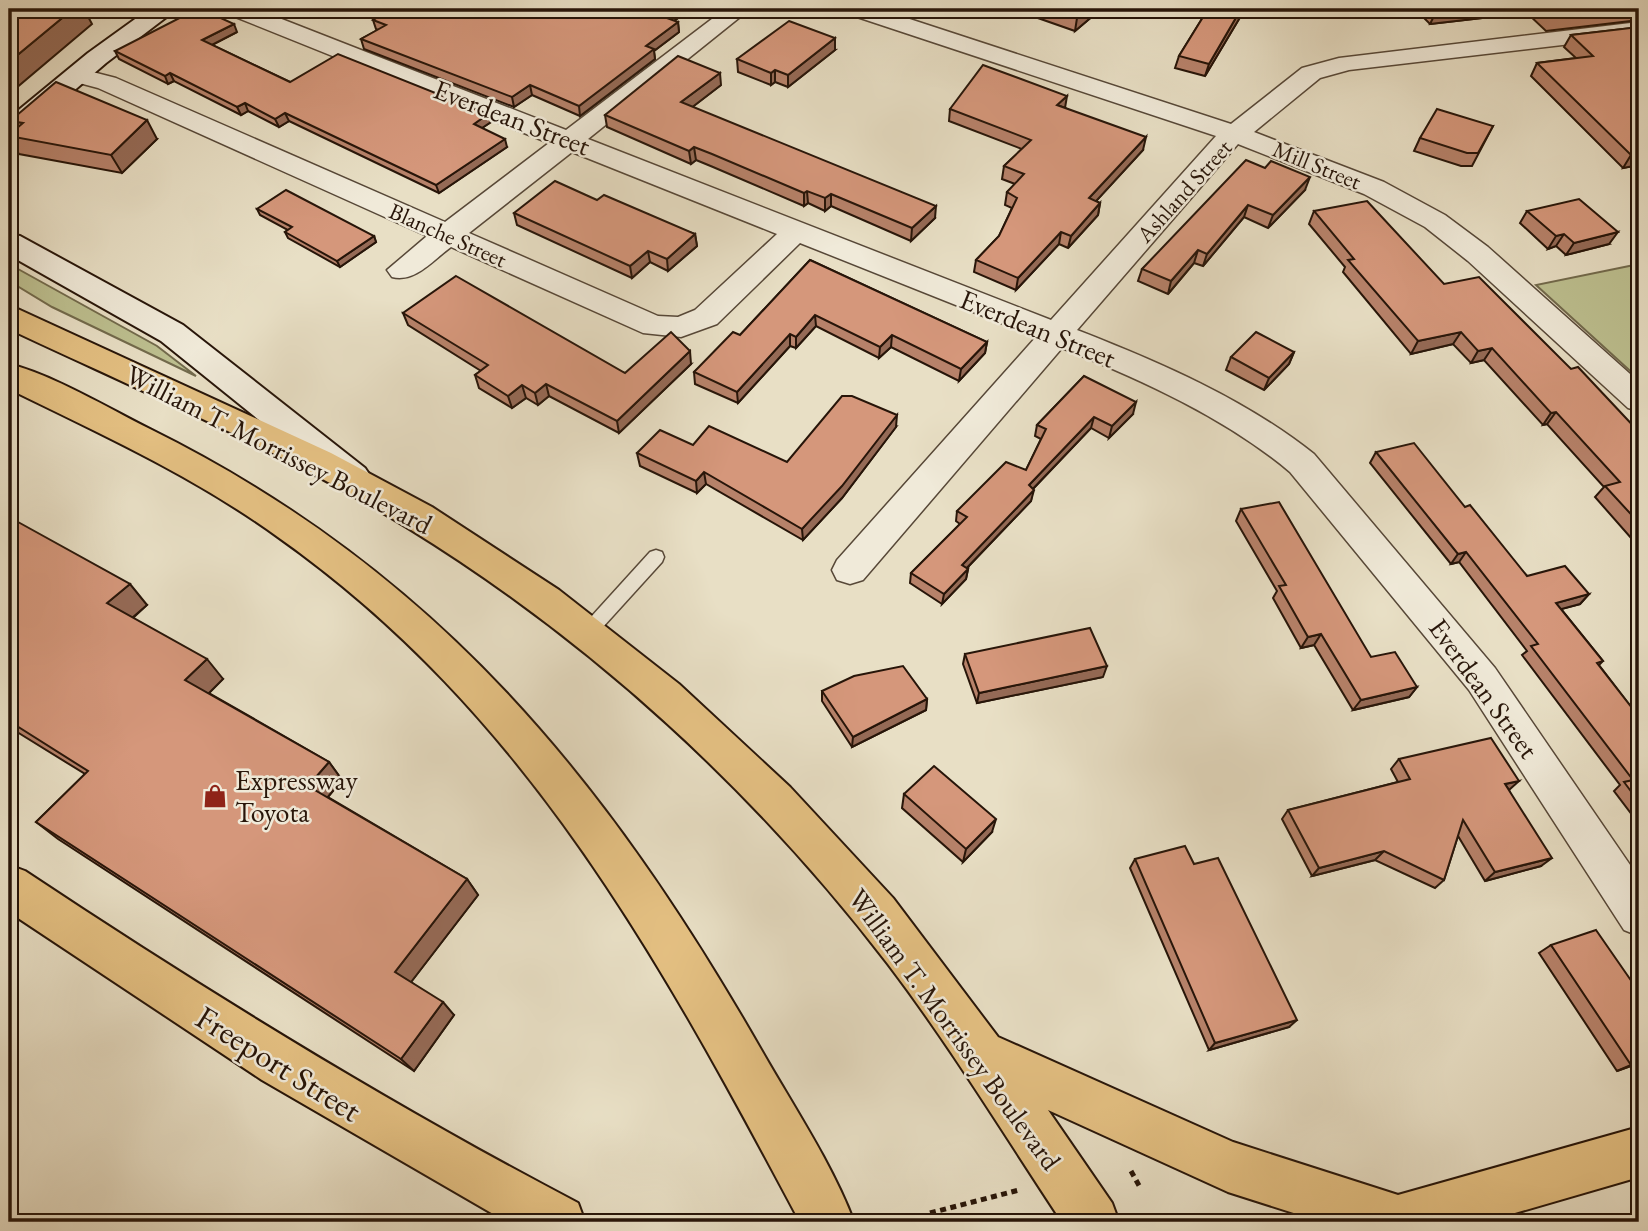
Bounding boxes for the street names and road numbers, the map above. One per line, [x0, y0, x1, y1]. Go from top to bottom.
street label: Everdean Street [429, 71, 596, 163]
street label: Ashland Street [1129, 133, 1239, 250]
street label: Mill Street [1268, 134, 1366, 197]
street label: Blanche Street [385, 196, 512, 275]
street label: Everdean Street [955, 280, 1121, 376]
street label: William T. Morrissey Boulevard [119, 356, 439, 543]
street label: Everdean Street [1421, 611, 1547, 765]
street label: William T. Morrissey Boulevard [841, 881, 1070, 1178]
street label: Freeport Street [188, 996, 370, 1132]

